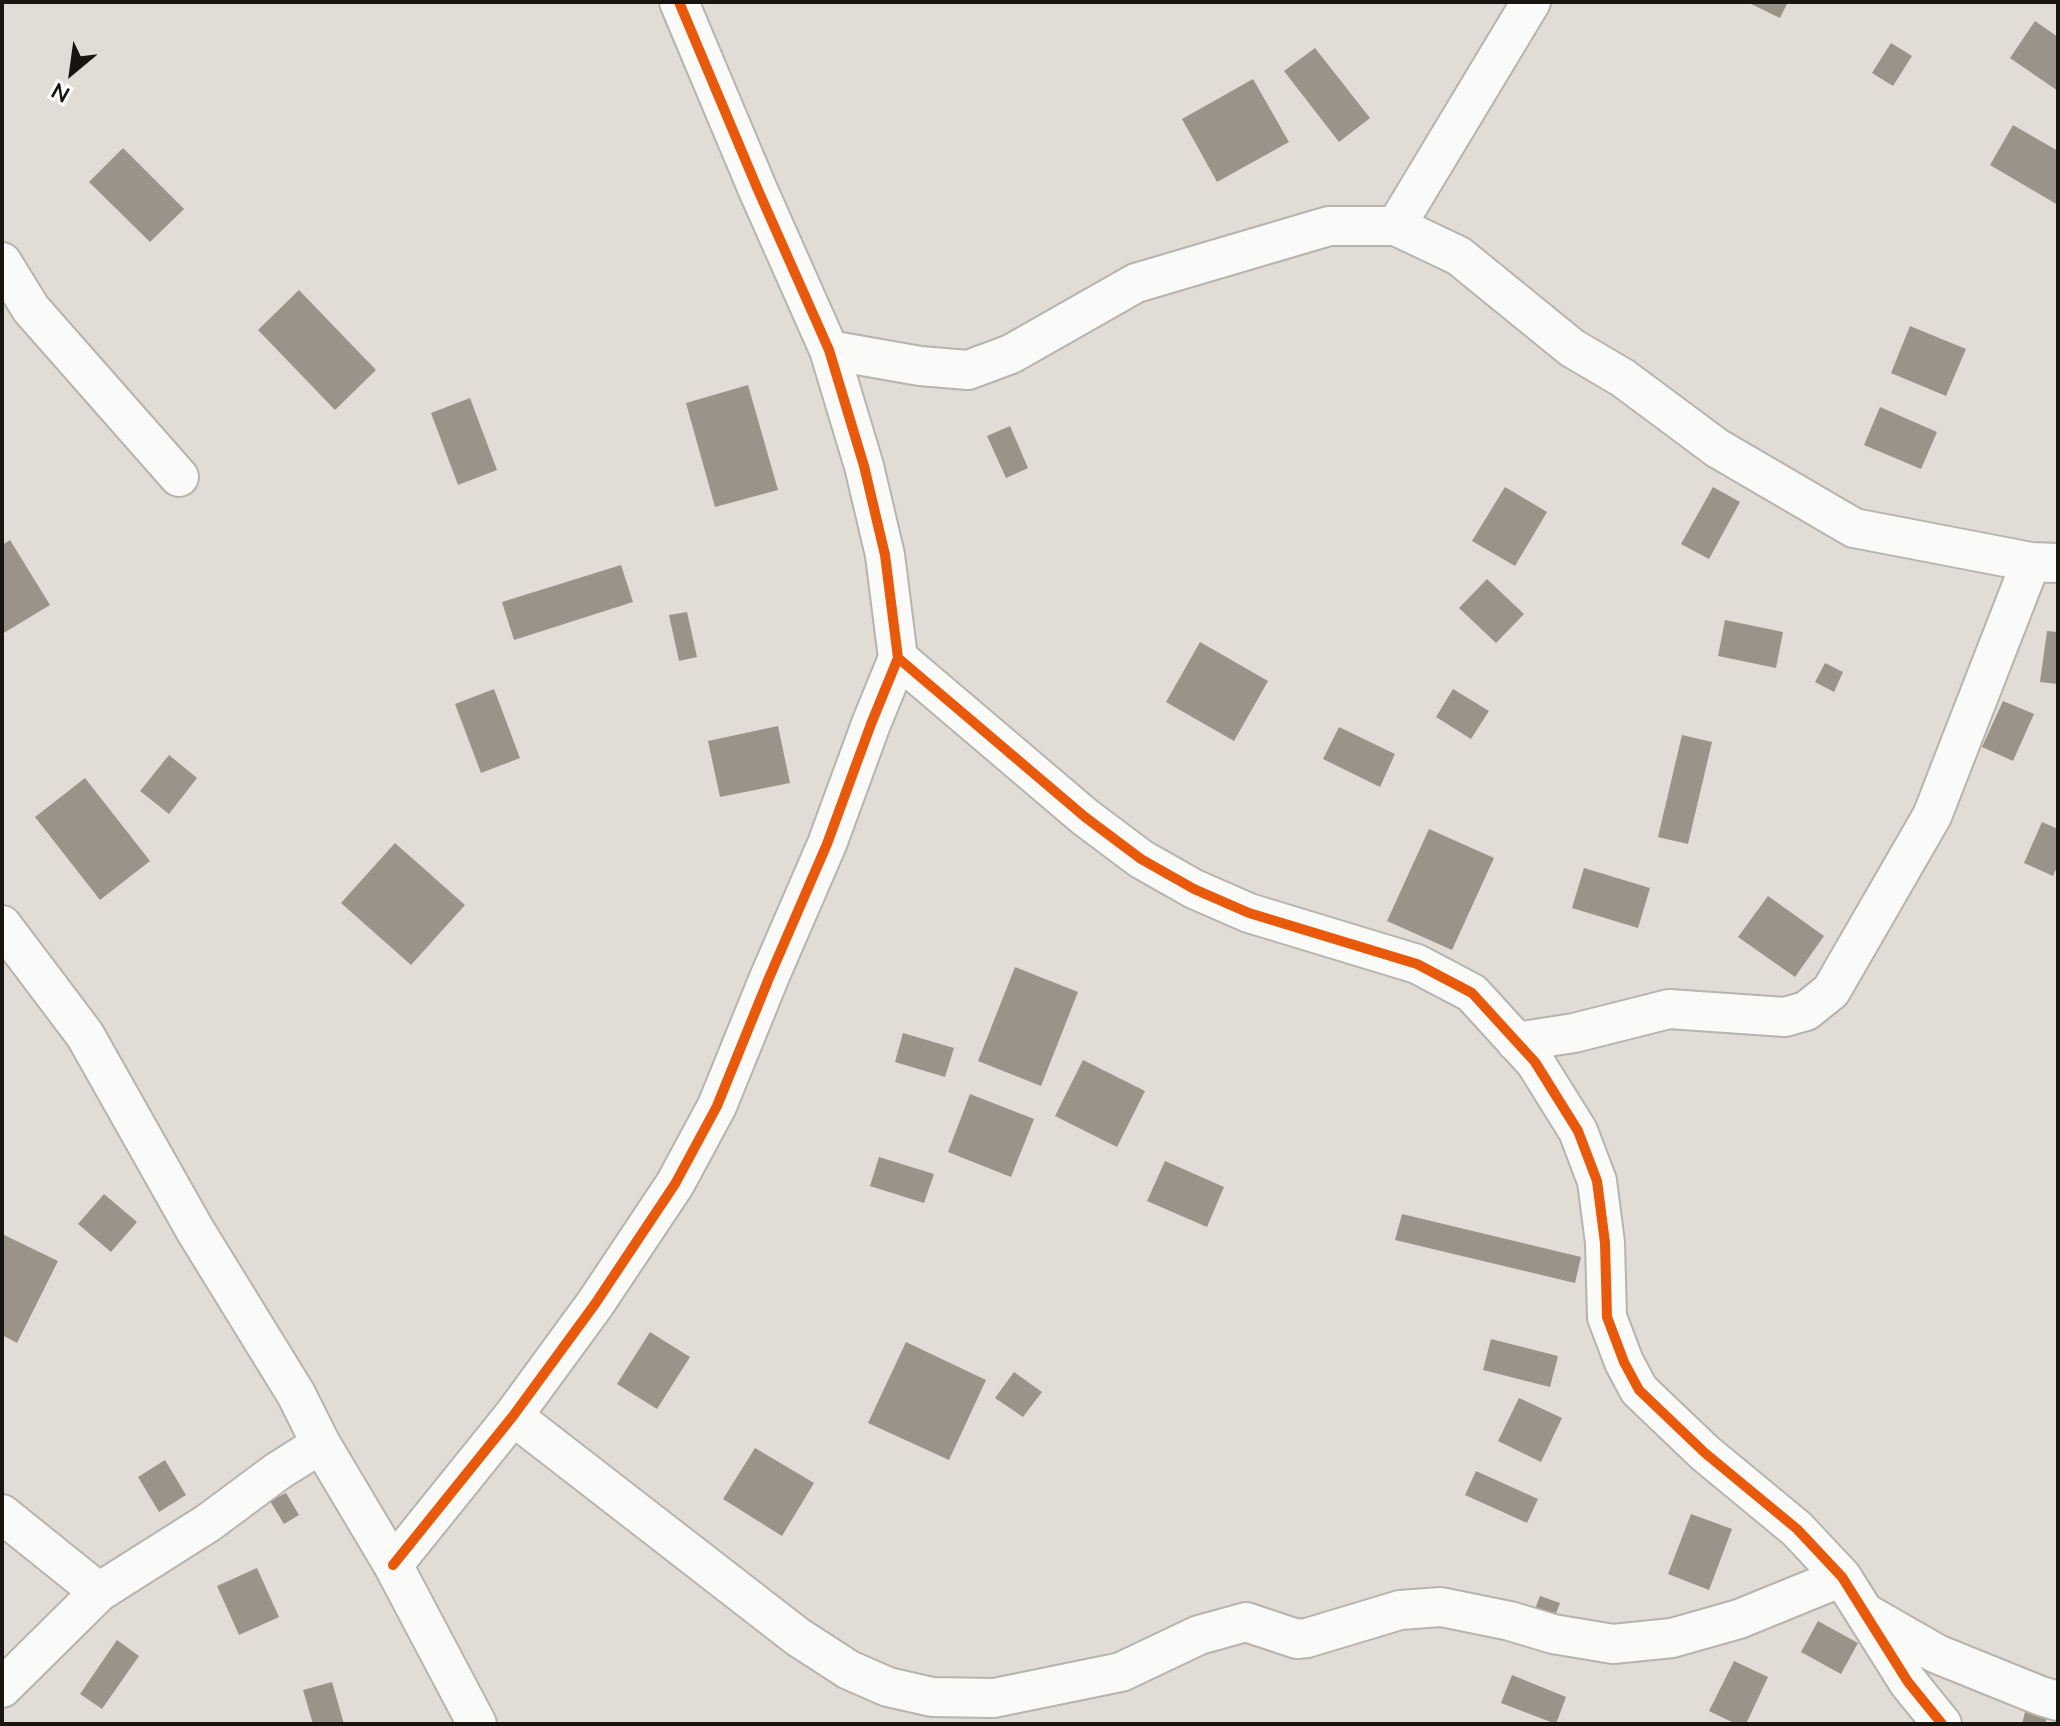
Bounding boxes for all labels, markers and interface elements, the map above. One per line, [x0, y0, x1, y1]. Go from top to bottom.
north arrow [32, 32, 112, 112]
text: N [46, 77, 74, 109]

